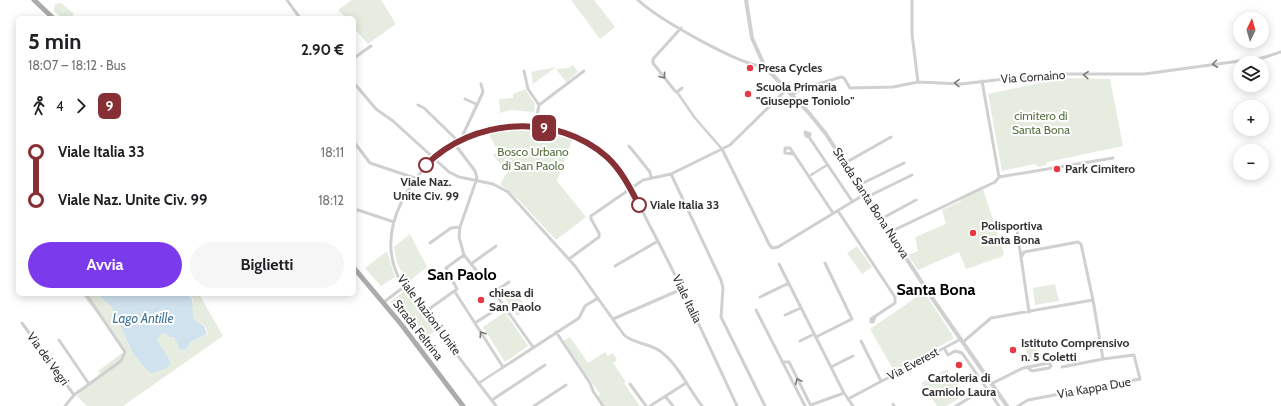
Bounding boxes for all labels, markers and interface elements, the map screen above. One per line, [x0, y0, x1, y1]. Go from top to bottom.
north arrow [1233, 12, 1269, 48]
map controls [1233, 12, 1269, 180]
text: 5 min [28, 28, 81, 55]
text: 2.90 € [301, 41, 344, 59]
button: layers [1233, 56, 1269, 92]
text: 18:07 – 18:12 · Bus [28, 57, 126, 73]
one-way arrow [1212, 59, 1218, 68]
place label: Presa Cycles [758, 60, 822, 75]
marker: Presa Cycles [745, 63, 755, 73]
street label: Via Cornaino [1000, 67, 1066, 86]
one-way arrow [1083, 71, 1089, 79]
one-way arrow [659, 72, 666, 79]
place label: Scuola Primaria "Giuseppe Toniolo" [756, 79, 854, 108]
one-way arrow [954, 79, 960, 87]
marker: Scuola Primaria "Giuseppe Toniolo" [743, 89, 753, 99]
icon: walk [28, 95, 50, 117]
icon: forward [70, 95, 92, 117]
text: 9 [106, 97, 113, 115]
text: 4 [56, 98, 64, 114]
button: + [1233, 100, 1269, 136]
park label: cimitero di Santa Bona [1012, 108, 1070, 137]
line badge: 9 [531, 115, 557, 141]
text: 9 [540, 119, 548, 137]
text: Viale Italia 33 [58, 143, 144, 161]
text: 18:11 [321, 144, 344, 160]
park label: Bosco Urbano di San Paolo [497, 144, 569, 173]
button: − [1233, 144, 1269, 180]
street label: Strada Santa Bona Nuova [830, 145, 913, 261]
marker: Viale Naz. Unite Civ. 99 [418, 157, 434, 173]
place label: Park Cimitero [1065, 161, 1135, 176]
marker: Park Cimitero [1052, 164, 1062, 174]
place label: Viale Naz. Unite Civ. 99 [393, 174, 459, 203]
text: Viale Naz. Unite Civ. 99 [58, 191, 207, 209]
text: 18:12 [318, 192, 344, 208]
marker: Viale Italia 33 [631, 197, 647, 213]
place label: Viale Italia 33 [650, 197, 719, 212]
place label: Polisportiva Santa Bona [981, 218, 1043, 247]
marker: Polisportiva Santa Bona [968, 228, 978, 238]
button: Avvia [28, 242, 182, 288]
button: Biglietti [190, 242, 344, 288]
district label: San Paolo [427, 265, 497, 284]
street label: Viale Nazioni Unite [394, 272, 464, 358]
street label: Viale Italia [669, 272, 706, 325]
district label: Santa Bona [897, 280, 976, 299]
place label: chiesa di San Paolo [489, 285, 541, 314]
marker: chiesa di San Paolo [476, 295, 486, 305]
street label: Strada Feltrina [390, 296, 447, 363]
water label: Lago Antille [112, 310, 174, 326]
street label: Via dei Vegri [24, 329, 73, 388]
one-way arrow [479, 331, 487, 338]
place label: Istituto Comprensivo n. 5 Coletti [1021, 335, 1130, 364]
street label: Via Everest [884, 344, 941, 383]
marker: Istituto Comprensivo n. 5 Coletti [1008, 345, 1018, 355]
marker: Cartoleria di Camiolo Laura [954, 360, 964, 370]
place label: Cartoleria di Camiolo Laura [922, 370, 996, 399]
street label: Via Kappa Due [1056, 374, 1132, 401]
one-way arrow [795, 378, 803, 385]

